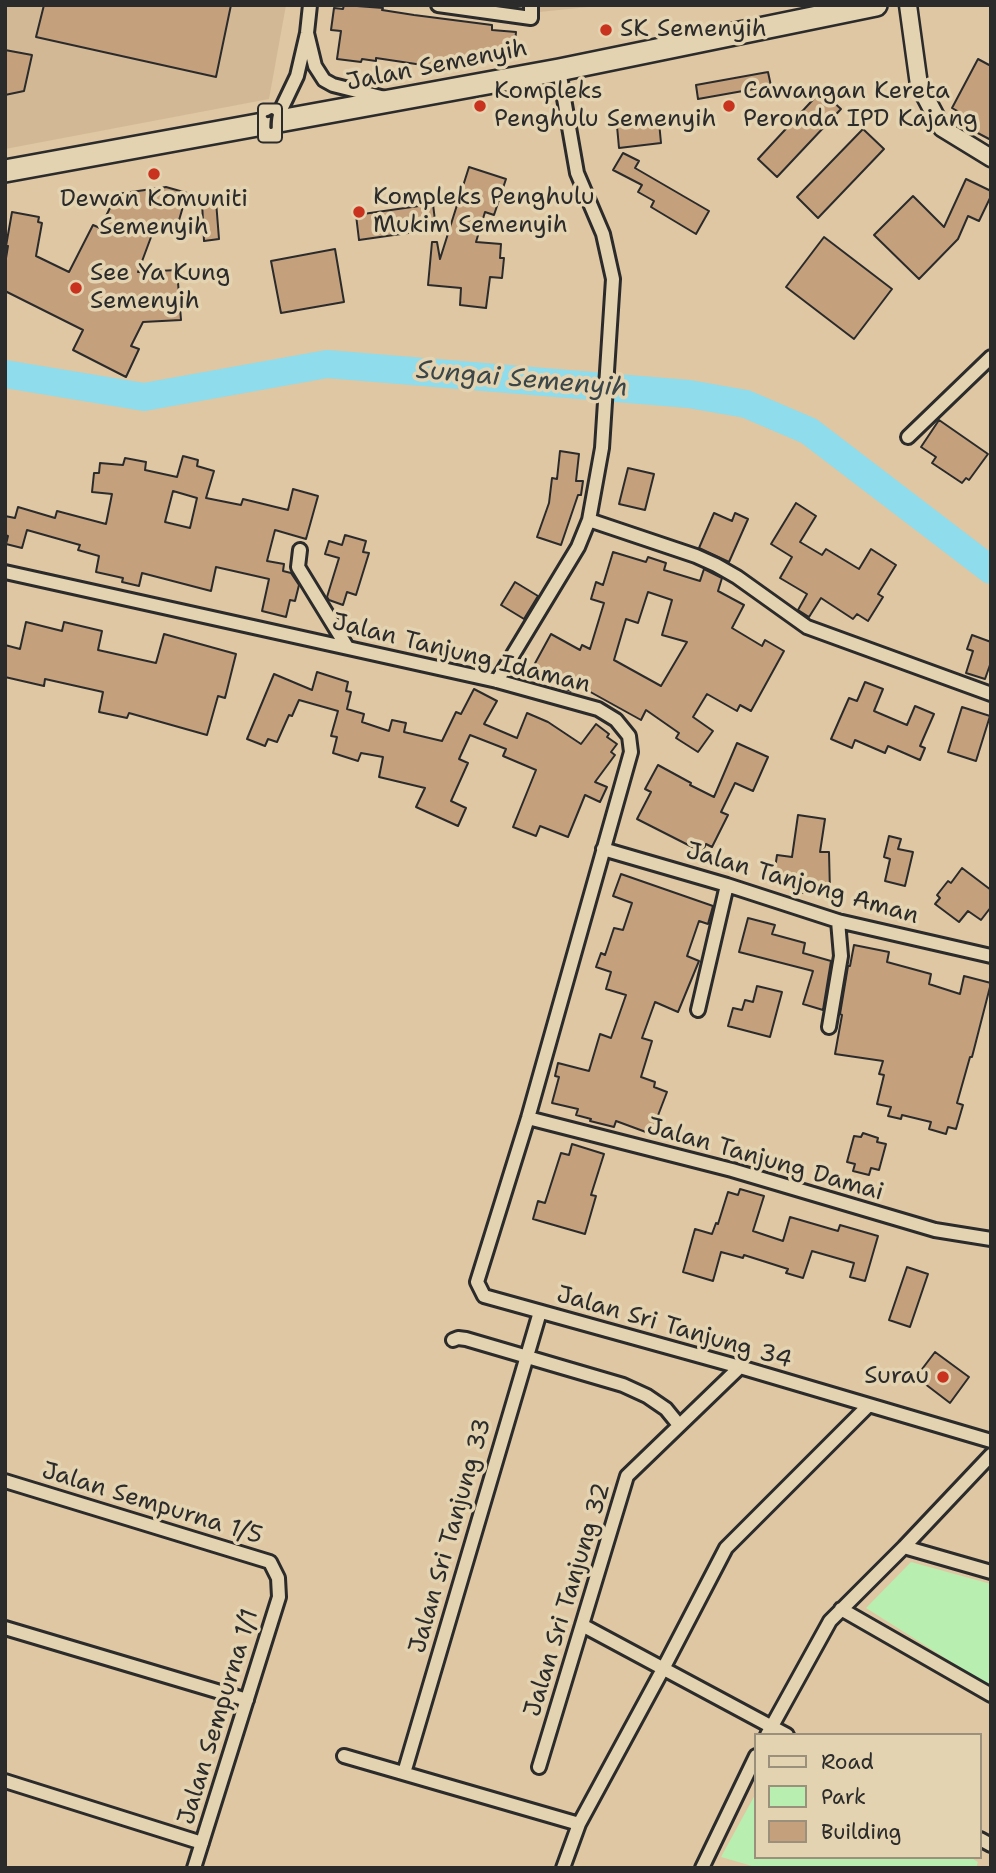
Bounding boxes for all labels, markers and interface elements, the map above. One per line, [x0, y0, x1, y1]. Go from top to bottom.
place label: SK Semenyih [620, 16, 767, 44]
marker: SK Semenyih [598, 22, 614, 38]
street label: Jalan Semenyih [344, 34, 530, 98]
place label: Kompleks Penghulu Semenyih [494, 78, 717, 134]
place label: Cawangan Kereta Peronda IPD Kajang [743, 78, 978, 134]
marker: Kompleks Penghulu Semenyih [472, 98, 488, 114]
marker: Cawangan Kereta Peronda IPD Kajang [721, 98, 737, 114]
road number: 1 [258, 104, 282, 142]
marker: Dewan Komuniti Semenyih [146, 166, 162, 182]
place label: Kompleks Penghulu Mukim Semenyih [373, 184, 595, 240]
place label: Dewan Komuniti Semenyih [60, 186, 248, 242]
marker: Kompleks Penghulu Mukim Semenyih [351, 204, 367, 220]
place label: See Ya Kung Semenyih [90, 260, 230, 316]
marker: See Ya Kung Semenyih [68, 280, 84, 296]
water label: Sungai Semenyih [415, 355, 629, 405]
street label: Jalan Tanjung Idaman [329, 608, 593, 700]
street label: Jalan Tanjong Aman [682, 837, 922, 931]
street label: Jalan Tanjung Damai [643, 1112, 887, 1208]
street label: Jalan Sri Tanjung 34 [553, 1281, 795, 1375]
place label: Surau [864, 1363, 929, 1391]
marker: Surau [935, 1369, 951, 1385]
street label: Jalan Sri Tanjung 33 [404, 1415, 498, 1657]
street label: Jalan Sempurna 1/5 [38, 1457, 266, 1551]
street label: Jalan Sri Tanjung 32 [519, 1480, 617, 1720]
street label: Jalan Sempurna 1/1 [172, 1606, 266, 1828]
legend [754, 1733, 982, 1859]
text: Road [821, 1748, 874, 1776]
text: Park [821, 1783, 866, 1811]
text: Building [821, 1818, 901, 1846]

